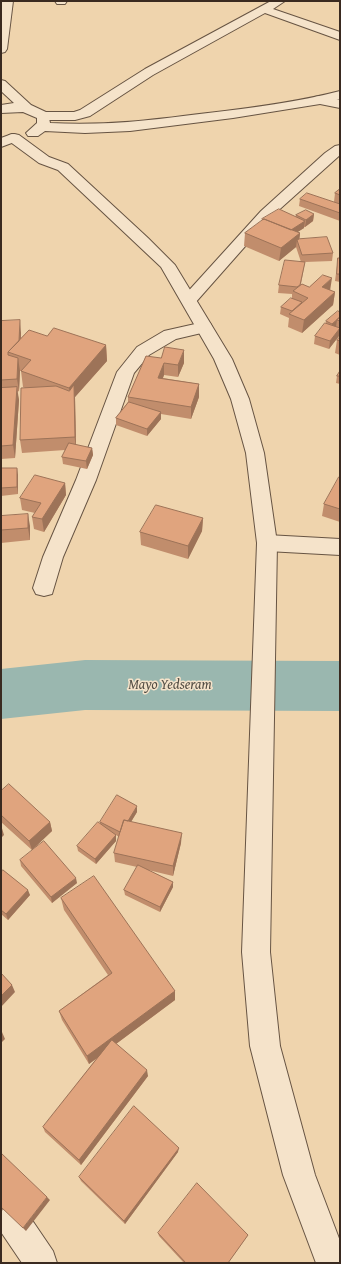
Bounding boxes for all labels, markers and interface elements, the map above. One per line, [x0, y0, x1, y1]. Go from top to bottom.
water label: Mayo Yedseram [128, 677, 212, 693]

